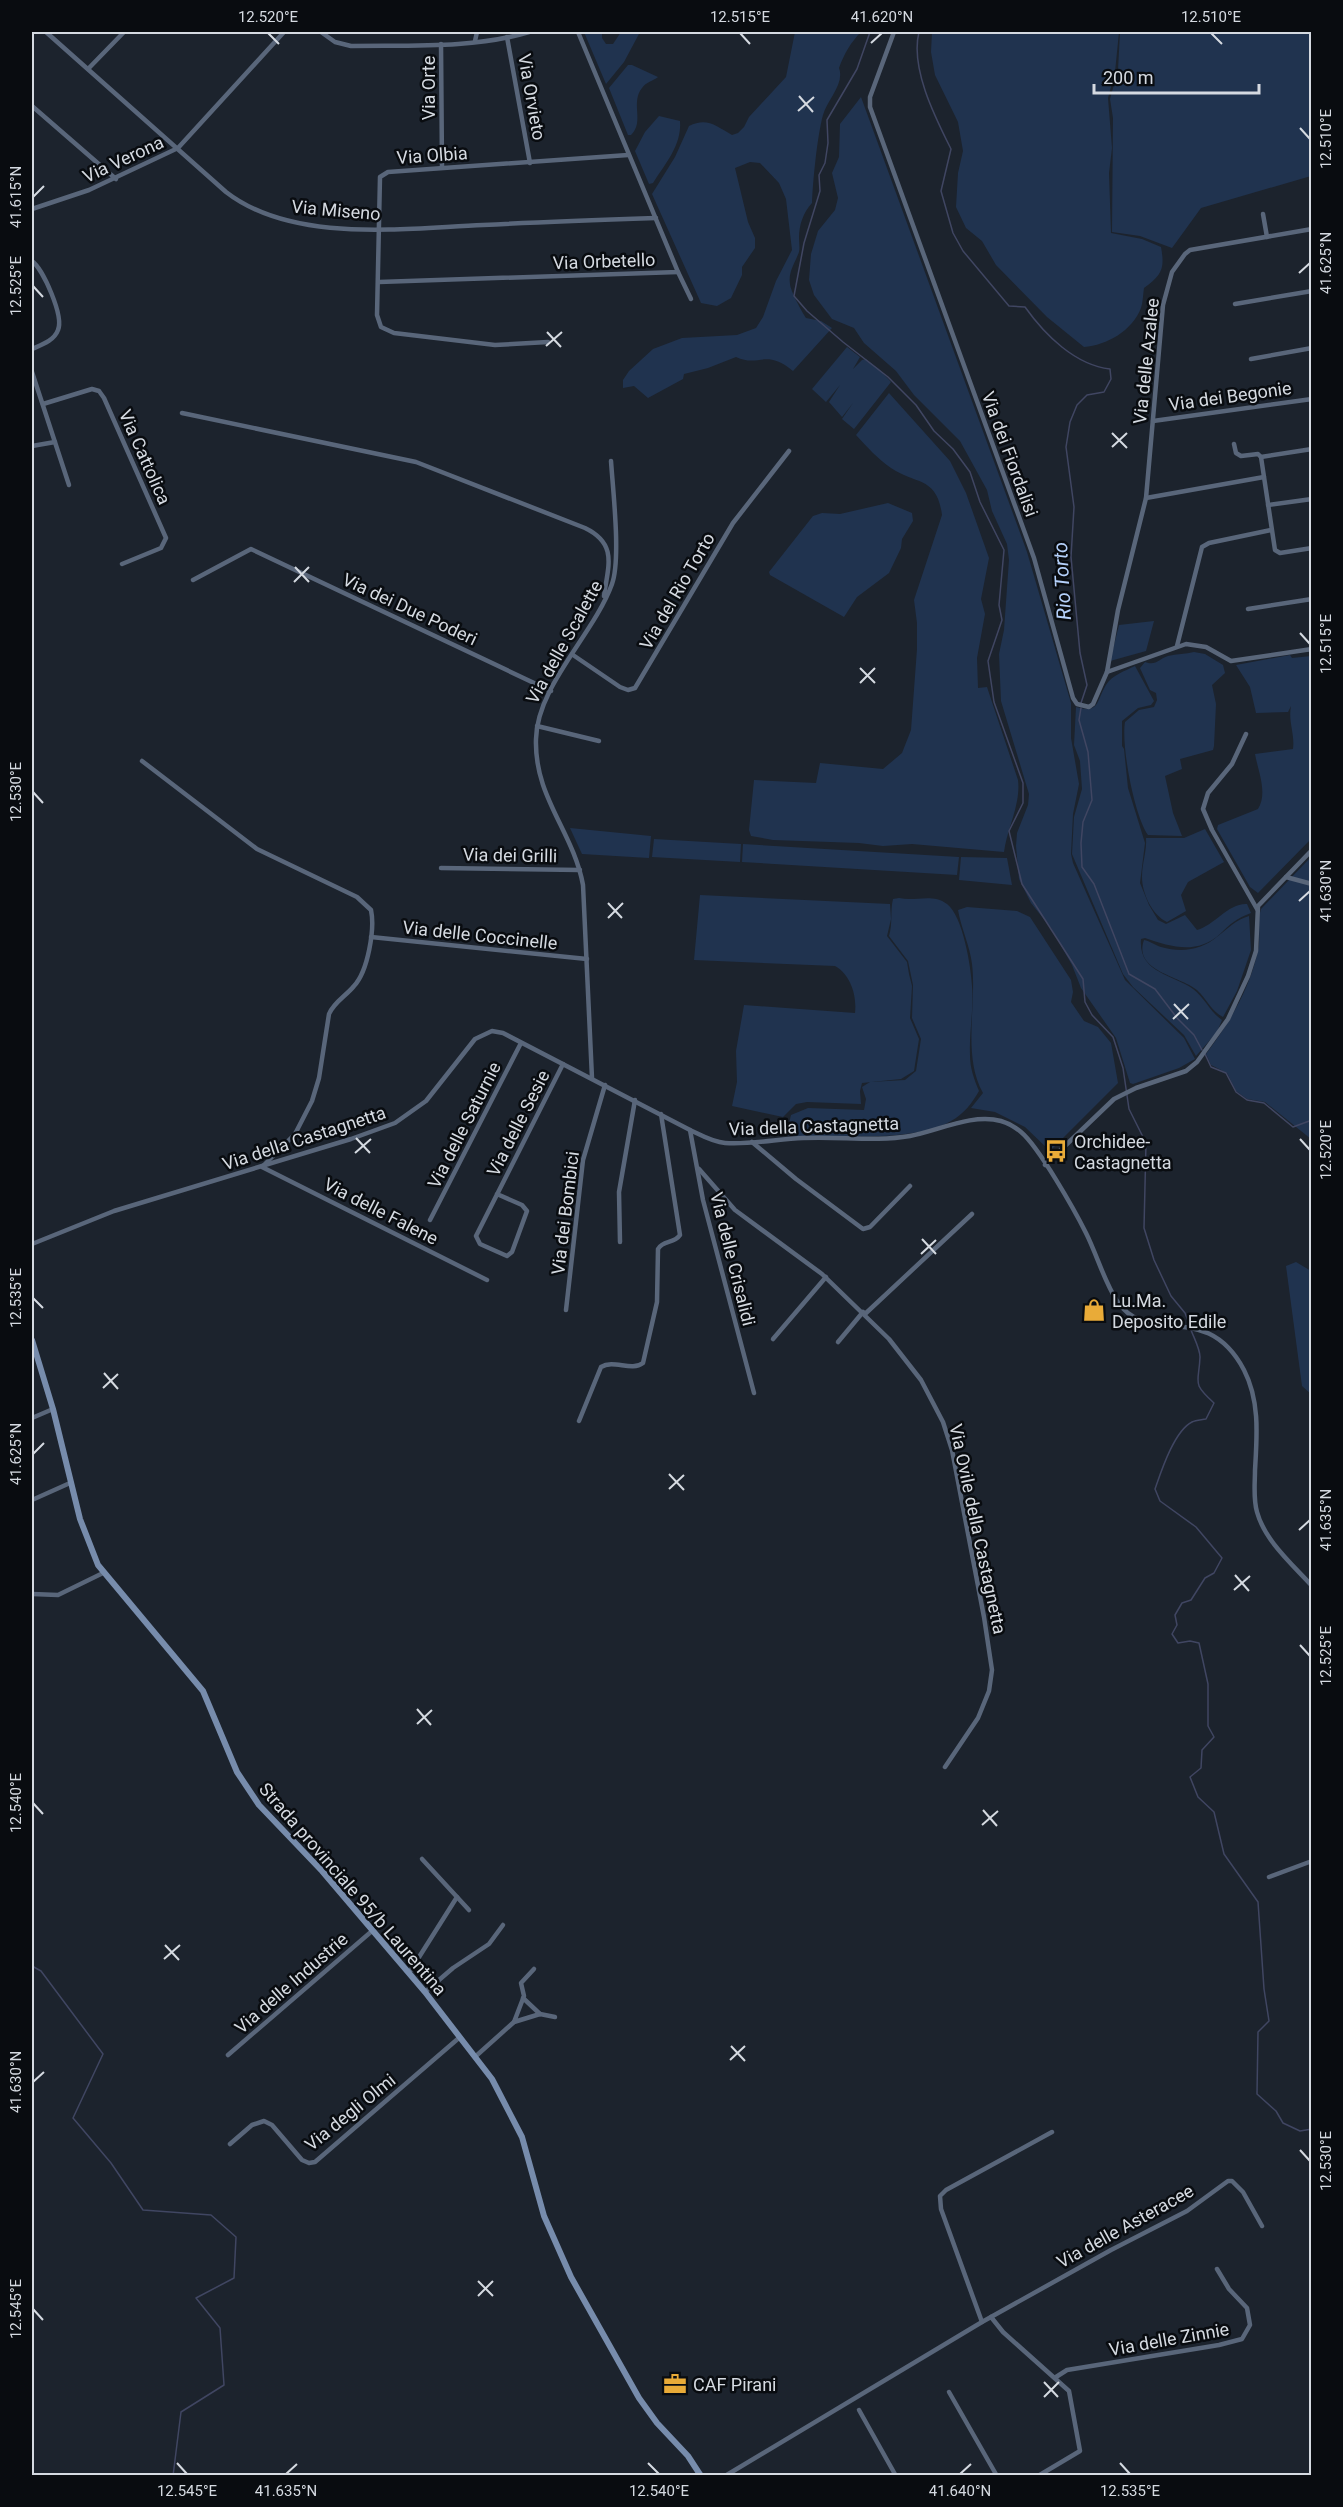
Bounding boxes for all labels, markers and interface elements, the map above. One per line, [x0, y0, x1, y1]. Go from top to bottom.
text: 12.520°E [238, 8, 299, 26]
text: 12.515°E [710, 8, 771, 26]
text: 41.620°N [851, 8, 913, 26]
text: 12.510°E [1181, 8, 1242, 26]
street label: Via Orvieto [514, 52, 550, 142]
street label: Via Orte [418, 56, 439, 120]
scale bar [1094, 57, 1259, 95]
text: 200 m [1103, 67, 1154, 88]
text: 12.510°E [1317, 108, 1335, 169]
street label: Via Verona [79, 131, 167, 187]
street label: Via Olbia [396, 142, 468, 168]
text: 41.615°N [7, 166, 25, 228]
street label: Via Miseno [291, 196, 381, 224]
text: 41.625°N [1317, 232, 1335, 294]
street label: Via Orbetello [552, 249, 656, 273]
text: 12.525°E [7, 255, 25, 316]
street label: Via delle Azalee [1129, 297, 1163, 425]
street label: Via dei Begonie [1167, 377, 1293, 415]
street label: Via dei Fiordalisi [978, 389, 1042, 519]
street label: Via Cattolica [115, 406, 175, 508]
street label: Via del Rio Torto [635, 529, 719, 653]
water label: Rio Torto [1048, 541, 1076, 621]
street label: Via dei Due Poderi [339, 569, 481, 649]
street label: Via delle Scalette [521, 577, 607, 707]
text: 12.515°E [1317, 613, 1335, 674]
text: 12.530°E [7, 761, 25, 822]
street label: Via dei Grilli [463, 844, 557, 866]
text: 41.630°N [1317, 860, 1335, 922]
street label: Via delle Coccinelle [402, 916, 558, 954]
street label: Via delle Saturnie [423, 1058, 505, 1192]
street label: Via delle Sesie [482, 1067, 554, 1179]
street label: Via della Castagnetta [220, 1102, 388, 1174]
street label: Via della Castagnetta [728, 1113, 900, 1139]
text: 12.520°E [1317, 1119, 1335, 1180]
place label: Orchidee- Castagnetta [1074, 1131, 1172, 1173]
bus stop icon: Orchidee- Castagnetta [1043, 1138, 1069, 1164]
street label: Via dei Bombici [547, 1150, 583, 1276]
street label: Via delle Falene [320, 1173, 442, 1249]
street label: Via delle Crisalidi [706, 1190, 760, 1328]
text: 12.535°E [7, 1267, 25, 1328]
place label: Lu.Ma. Deposito Edile [1112, 1290, 1226, 1332]
shop icon: Lu.Ma. Deposito Edile [1081, 1297, 1107, 1323]
street label: Via Ovile della Castagnetta [945, 1422, 1011, 1636]
text: 41.625°N [7, 1423, 25, 1485]
text: 41.635°N [1317, 1489, 1335, 1551]
text: 12.525°E [1317, 1625, 1335, 1686]
text: 12.540°E [7, 1772, 25, 1833]
street label: Strada provinciale 95/b Laurentina [255, 1778, 451, 2000]
street label: Via delle Industrie [230, 1928, 352, 2038]
text: 41.630°N [7, 2051, 25, 2113]
street label: Via degli Olmi [301, 2069, 399, 2155]
text: 12.530°E [1317, 2130, 1335, 2191]
street label: Via delle Asteracee [1053, 2180, 1197, 2272]
text: 12.545°E [7, 2278, 25, 2339]
street label: Via delle Zinnie [1107, 2318, 1231, 2360]
office icon: CAF Pirani [662, 2371, 688, 2397]
place label: CAF Pirani [693, 2374, 776, 2395]
text: 12.545°E [157, 2482, 218, 2500]
text: 41.635°N [255, 2482, 317, 2500]
text: 12.540°E [629, 2482, 690, 2500]
text: 41.640°N [929, 2482, 991, 2500]
text: 12.535°E [1100, 2482, 1161, 2500]

